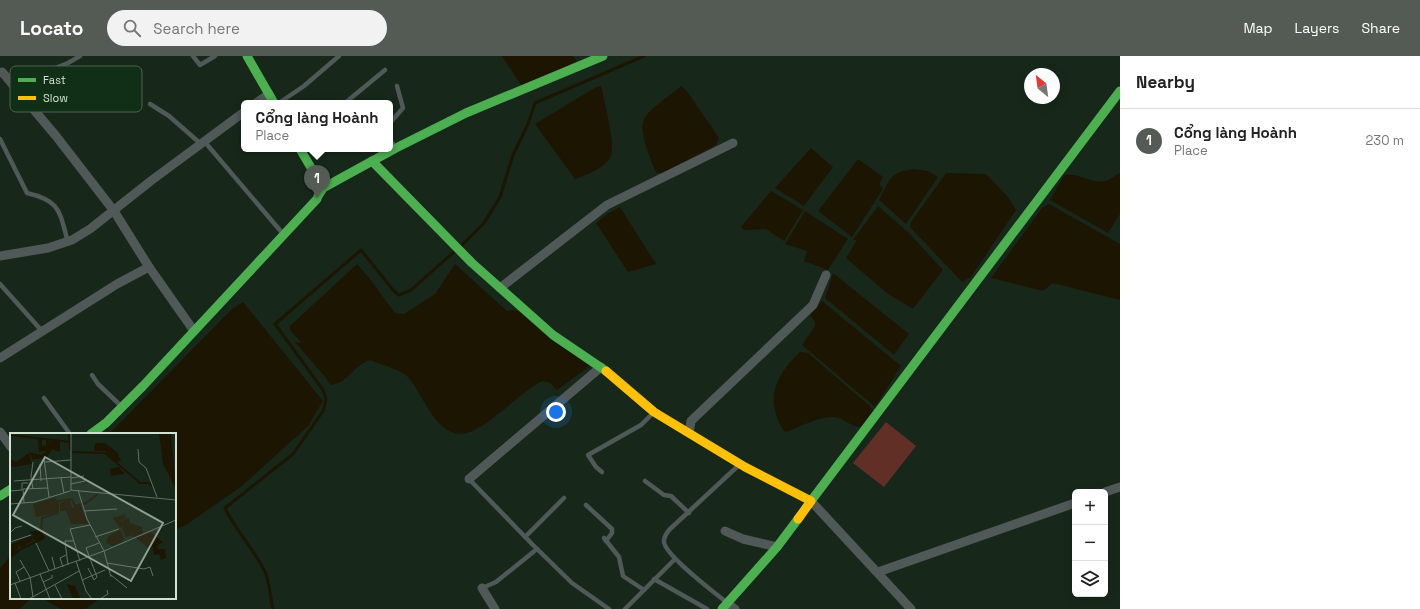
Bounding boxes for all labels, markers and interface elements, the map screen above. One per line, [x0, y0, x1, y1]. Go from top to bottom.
search box [107, 10, 387, 46]
text: Locato [20, 16, 83, 41]
icon: search [121, 17, 143, 39]
text: Search here [153, 19, 240, 38]
text: Map [1243, 19, 1273, 37]
text: Layers [1295, 19, 1339, 37]
text: Share [1361, 19, 1400, 37]
legend [10, 66, 142, 112]
north arrow [1024, 68, 1060, 104]
text: Nearby [1136, 71, 1195, 93]
text: Fast [43, 73, 66, 87]
text: Slow [43, 91, 68, 105]
popup [241, 100, 393, 152]
text: Cổng làng Hoành [256, 108, 378, 127]
text: Cổng làng Hoành [1174, 123, 1297, 142]
text: Place [256, 127, 289, 144]
text: 1 [1146, 132, 1152, 149]
text: 230 m [1366, 132, 1404, 149]
text: Place [1174, 142, 1208, 159]
pin: 1 [304, 165, 330, 198]
your location [546, 402, 566, 422]
inset map [10, 433, 176, 599]
map controls [1072, 489, 1108, 597]
button: + [1072, 489, 1108, 525]
button: − [1072, 525, 1108, 561]
button: layers [1072, 561, 1108, 597]

